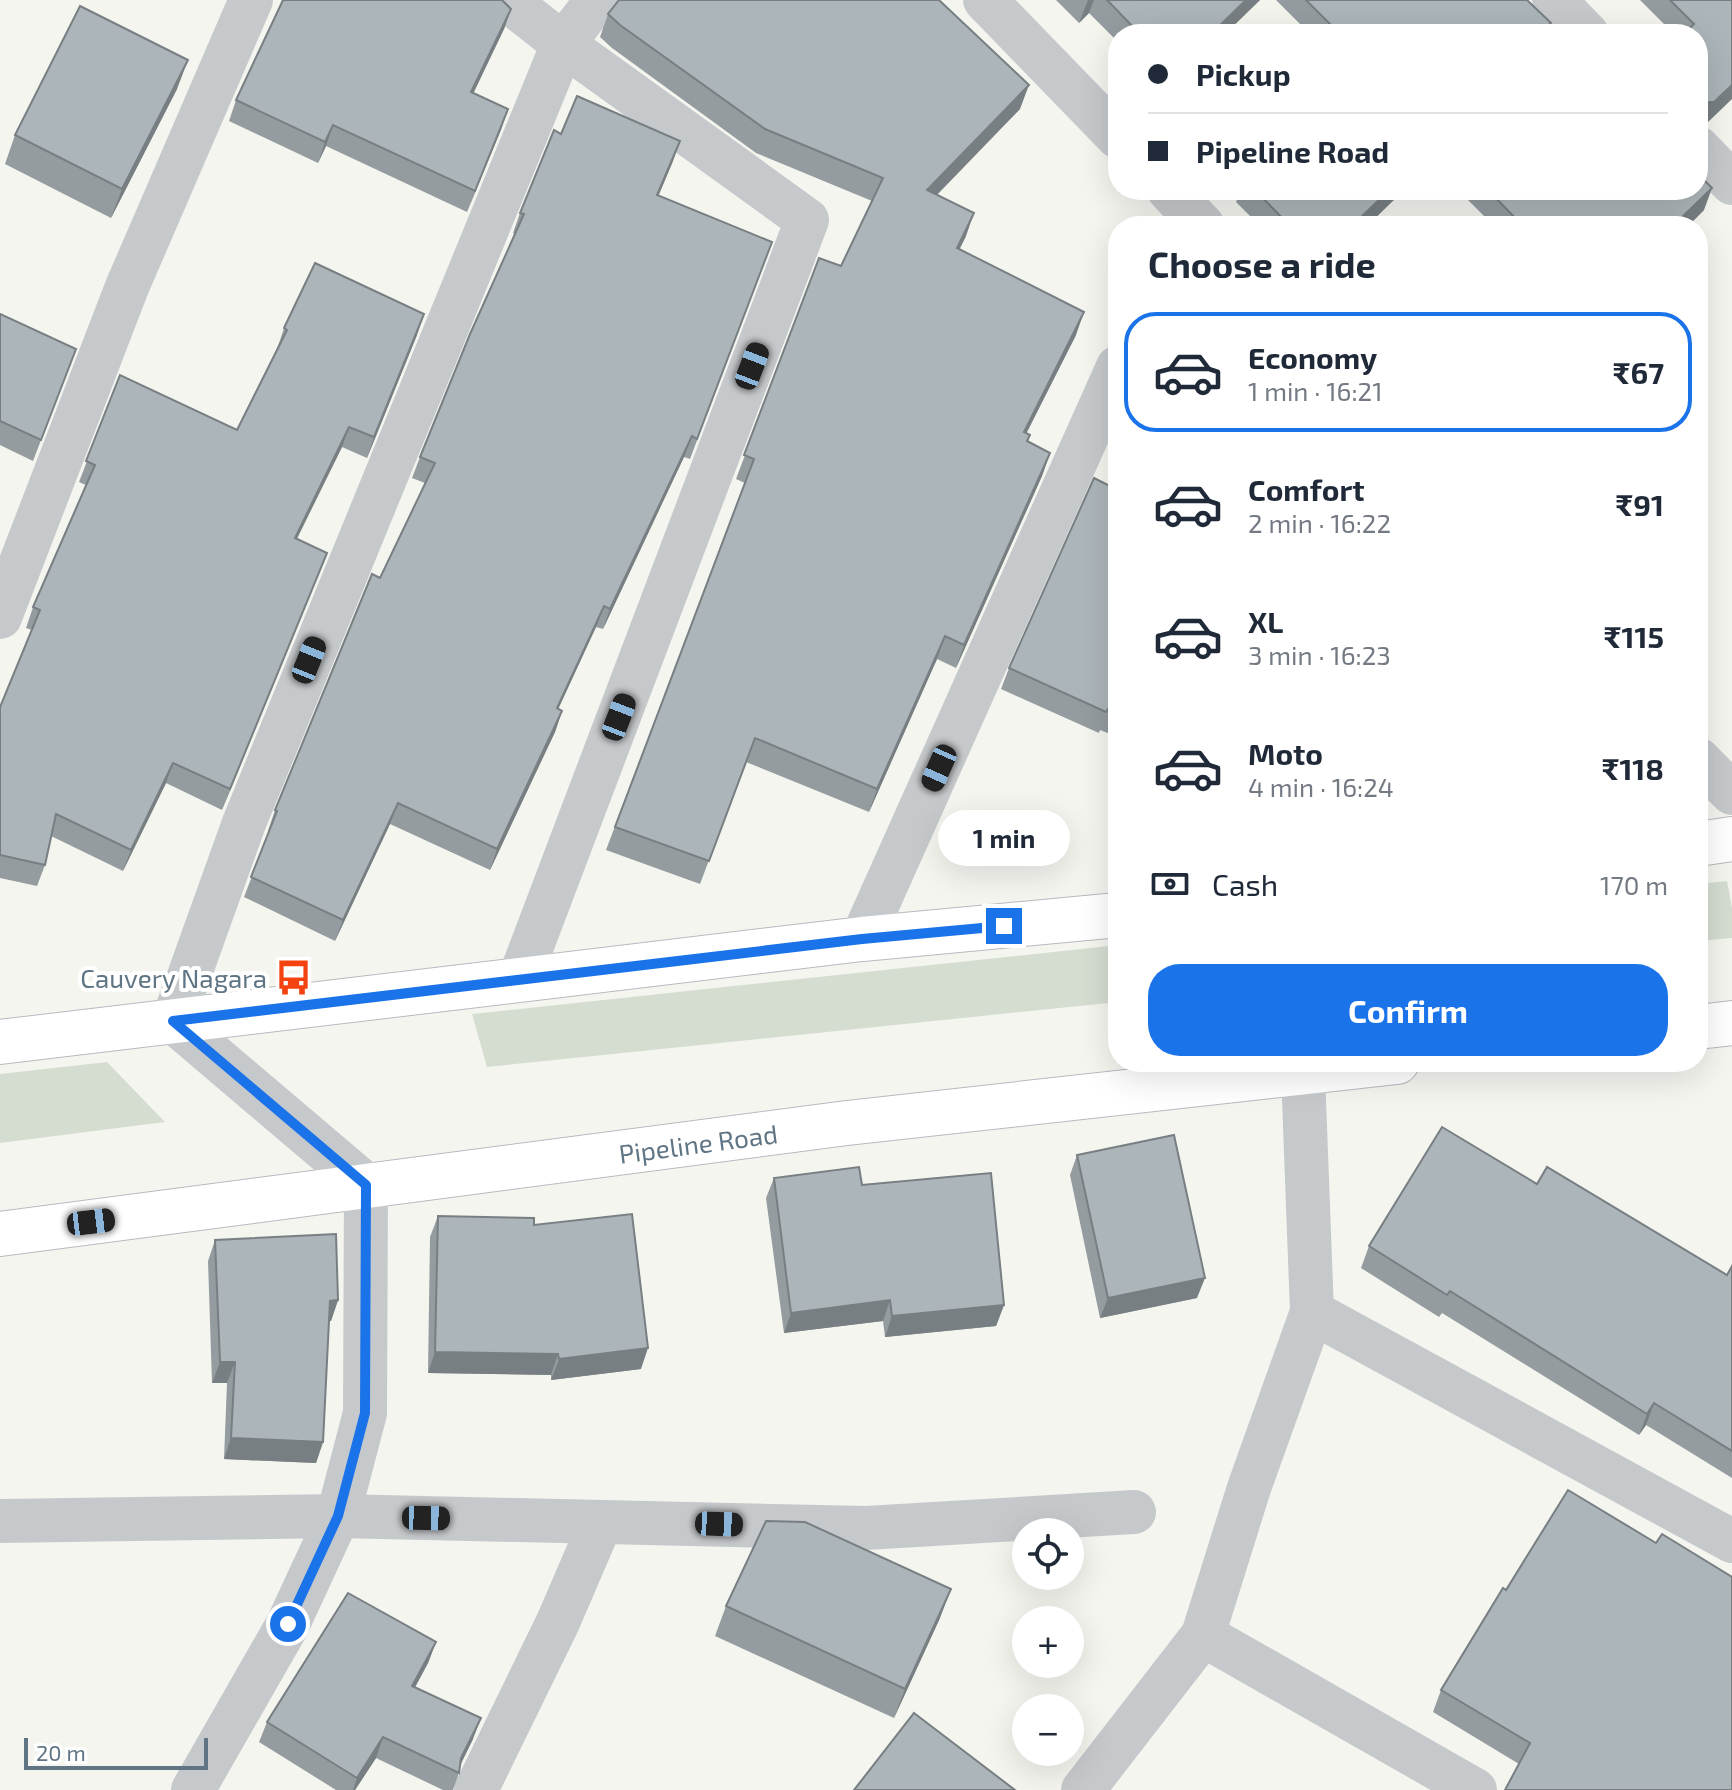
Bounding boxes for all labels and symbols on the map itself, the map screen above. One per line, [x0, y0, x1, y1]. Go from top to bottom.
car [732, 339, 772, 393]
car [289, 633, 329, 687]
car [599, 690, 639, 744]
car [918, 741, 960, 795]
callout: 1 min [938, 810, 1070, 866]
route end [986, 908, 1022, 944]
bus stop icon: Cauvery Nagara [274, 958, 312, 996]
place label: Cauvery Nagara [80, 962, 267, 993]
street label: Pipeline Road [617, 1117, 779, 1168]
car [66, 1207, 116, 1237]
car [402, 1506, 450, 1530]
car [695, 1511, 743, 1537]
route start [270, 1606, 306, 1642]
scale bar [24, 1734, 208, 1770]

